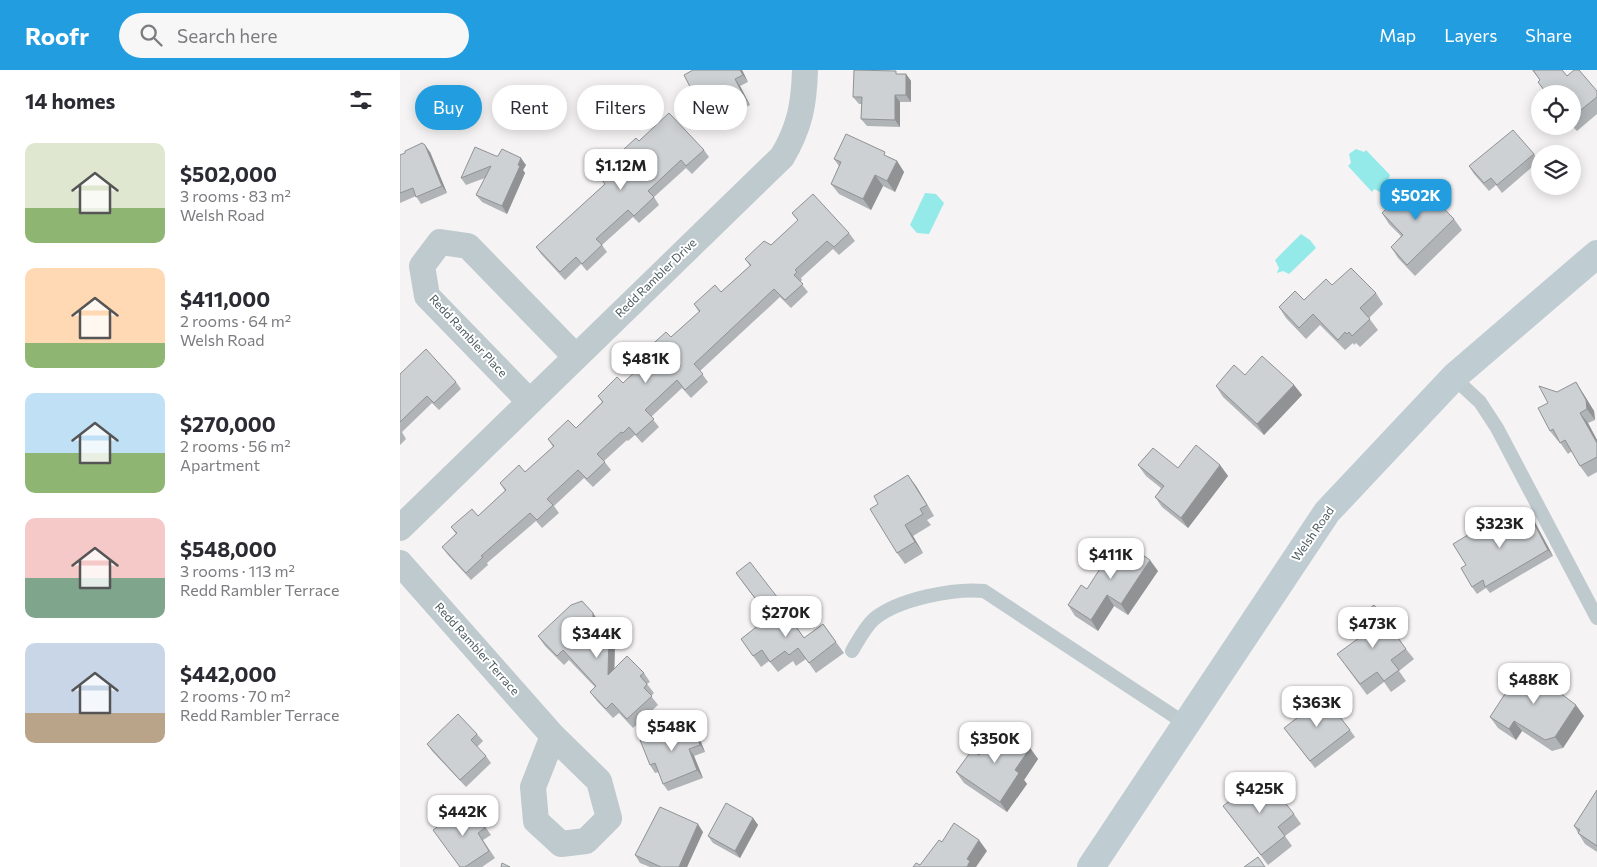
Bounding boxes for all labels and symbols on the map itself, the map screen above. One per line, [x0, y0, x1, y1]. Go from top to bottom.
pin: $1.12M [580, 148, 662, 191]
pin: $502K [1381, 178, 1451, 221]
street label: Redd Rambler Drive [612, 235, 699, 320]
street label: Redd Rambler Place [427, 291, 511, 379]
pin: $481K [611, 342, 681, 384]
street label: Welsh Road [1288, 503, 1336, 563]
pin: $323K [1465, 506, 1535, 549]
pin: $411K [1076, 538, 1146, 580]
pin: $270K [751, 596, 821, 638]
street label: Redd Rambler Terrace [433, 599, 523, 697]
pin: $473K [1338, 606, 1408, 649]
pin: $344K [562, 616, 632, 659]
pin: $488K [1499, 662, 1569, 705]
pin: $363K [1282, 686, 1352, 728]
pin: $548K [637, 710, 707, 752]
pin: $350K [960, 722, 1030, 764]
pin: $425K [1225, 772, 1295, 814]
pin: $442K [428, 794, 498, 837]

